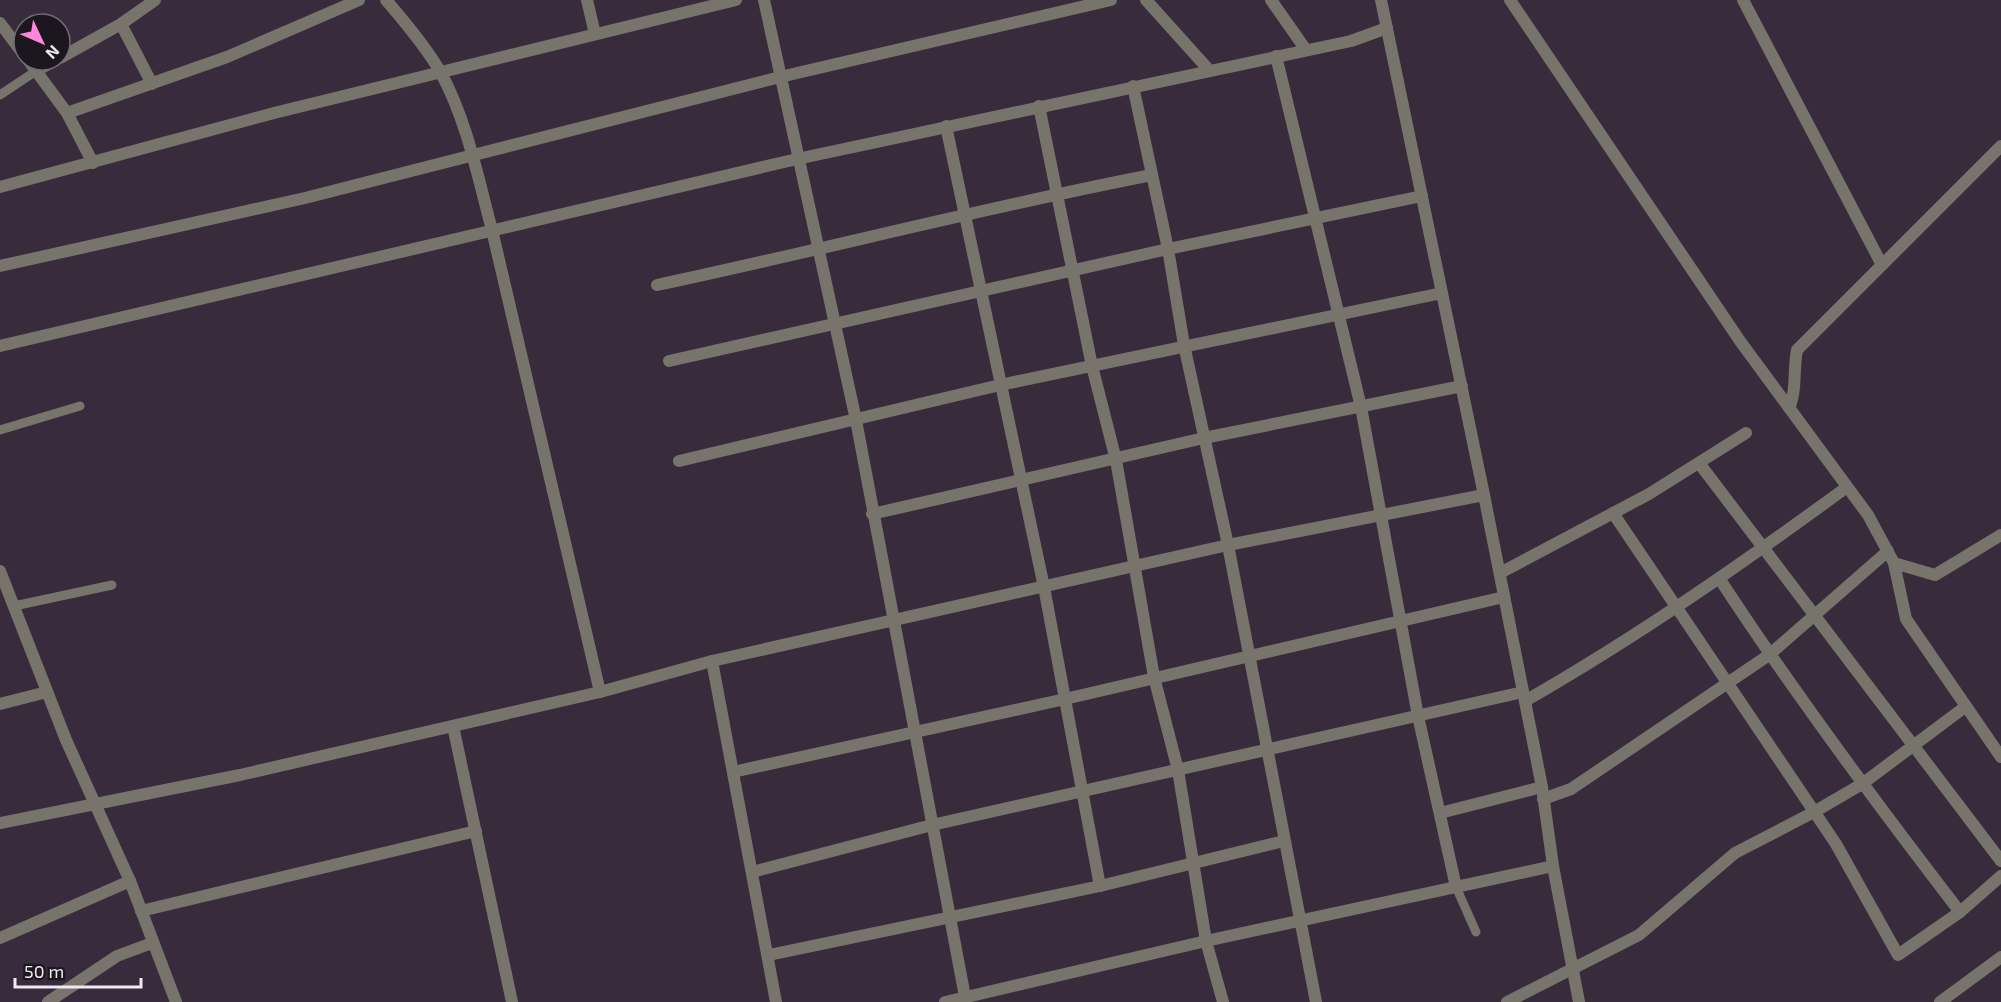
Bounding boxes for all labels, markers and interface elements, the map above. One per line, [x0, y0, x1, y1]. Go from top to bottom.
north arrow [12, 12, 72, 72]
text: N [42, 42, 64, 64]
scale bar [15, 951, 141, 989]
text: 50 m [24, 960, 64, 982]

